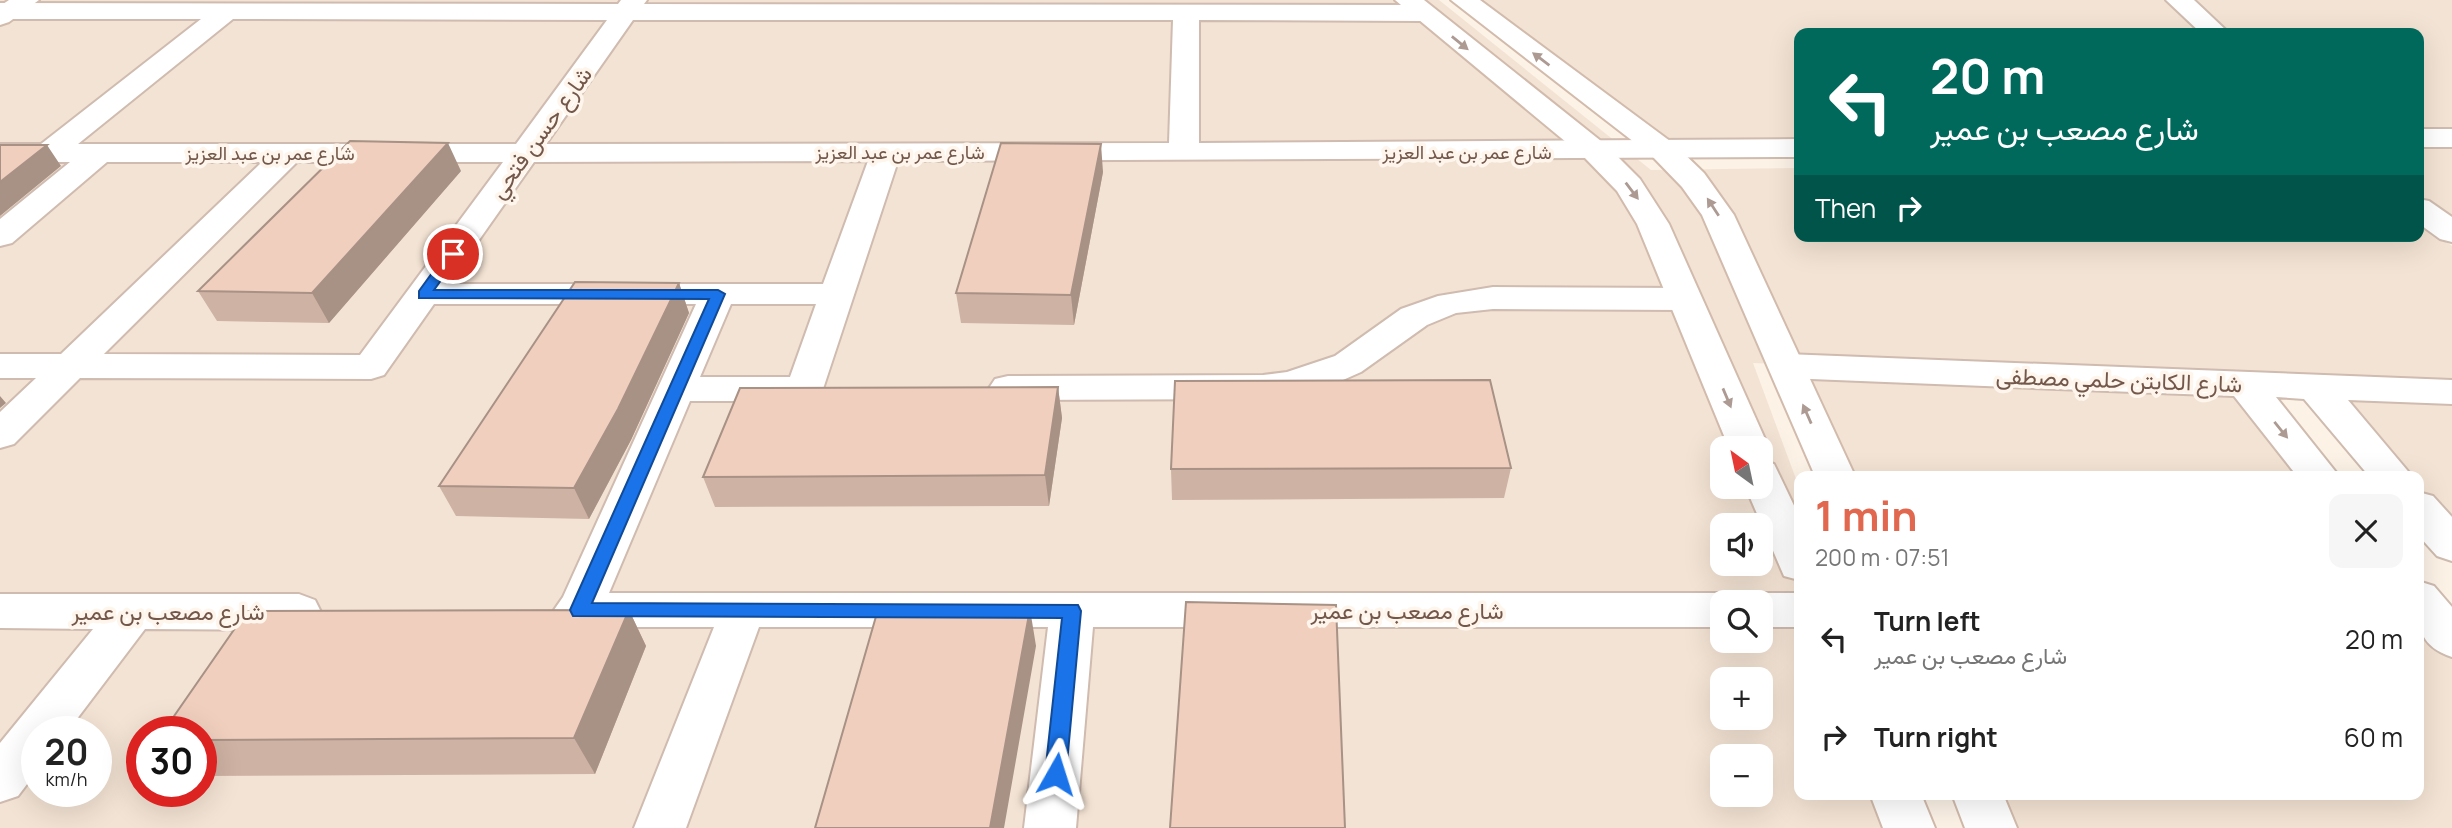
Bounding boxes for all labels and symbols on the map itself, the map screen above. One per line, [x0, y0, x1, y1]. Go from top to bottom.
one-way arrow [1451, 36, 1469, 51]
one-way arrow [1533, 52, 1551, 67]
street label: شارع حسن فتحي [481, 59, 602, 207]
street label: شارع عمر بن عبد العزيز [814, 139, 985, 165]
street label: شارع عمر بن عبد العزيز [1381, 139, 1552, 165]
street label: شارع عمر بن عبد العزيز [184, 140, 355, 166]
one-way arrow [1625, 182, 1640, 200]
one-way arrow [1706, 197, 1719, 216]
pin [423, 224, 483, 284]
street label: شارع الكابتن حلمي مصطفى [1995, 359, 2243, 403]
one-way arrow [1722, 387, 1733, 408]
one-way arrow [1801, 403, 1812, 424]
one-way arrow [2274, 420, 2289, 438]
north arrow [1710, 436, 1773, 499]
street label: شارع مصعب بن عمير [1309, 594, 1504, 627]
street label: شارع مصعب بن عمير [70, 595, 265, 628]
speed limit sign: 30 [126, 716, 217, 807]
position arrow [1019, 737, 1093, 811]

